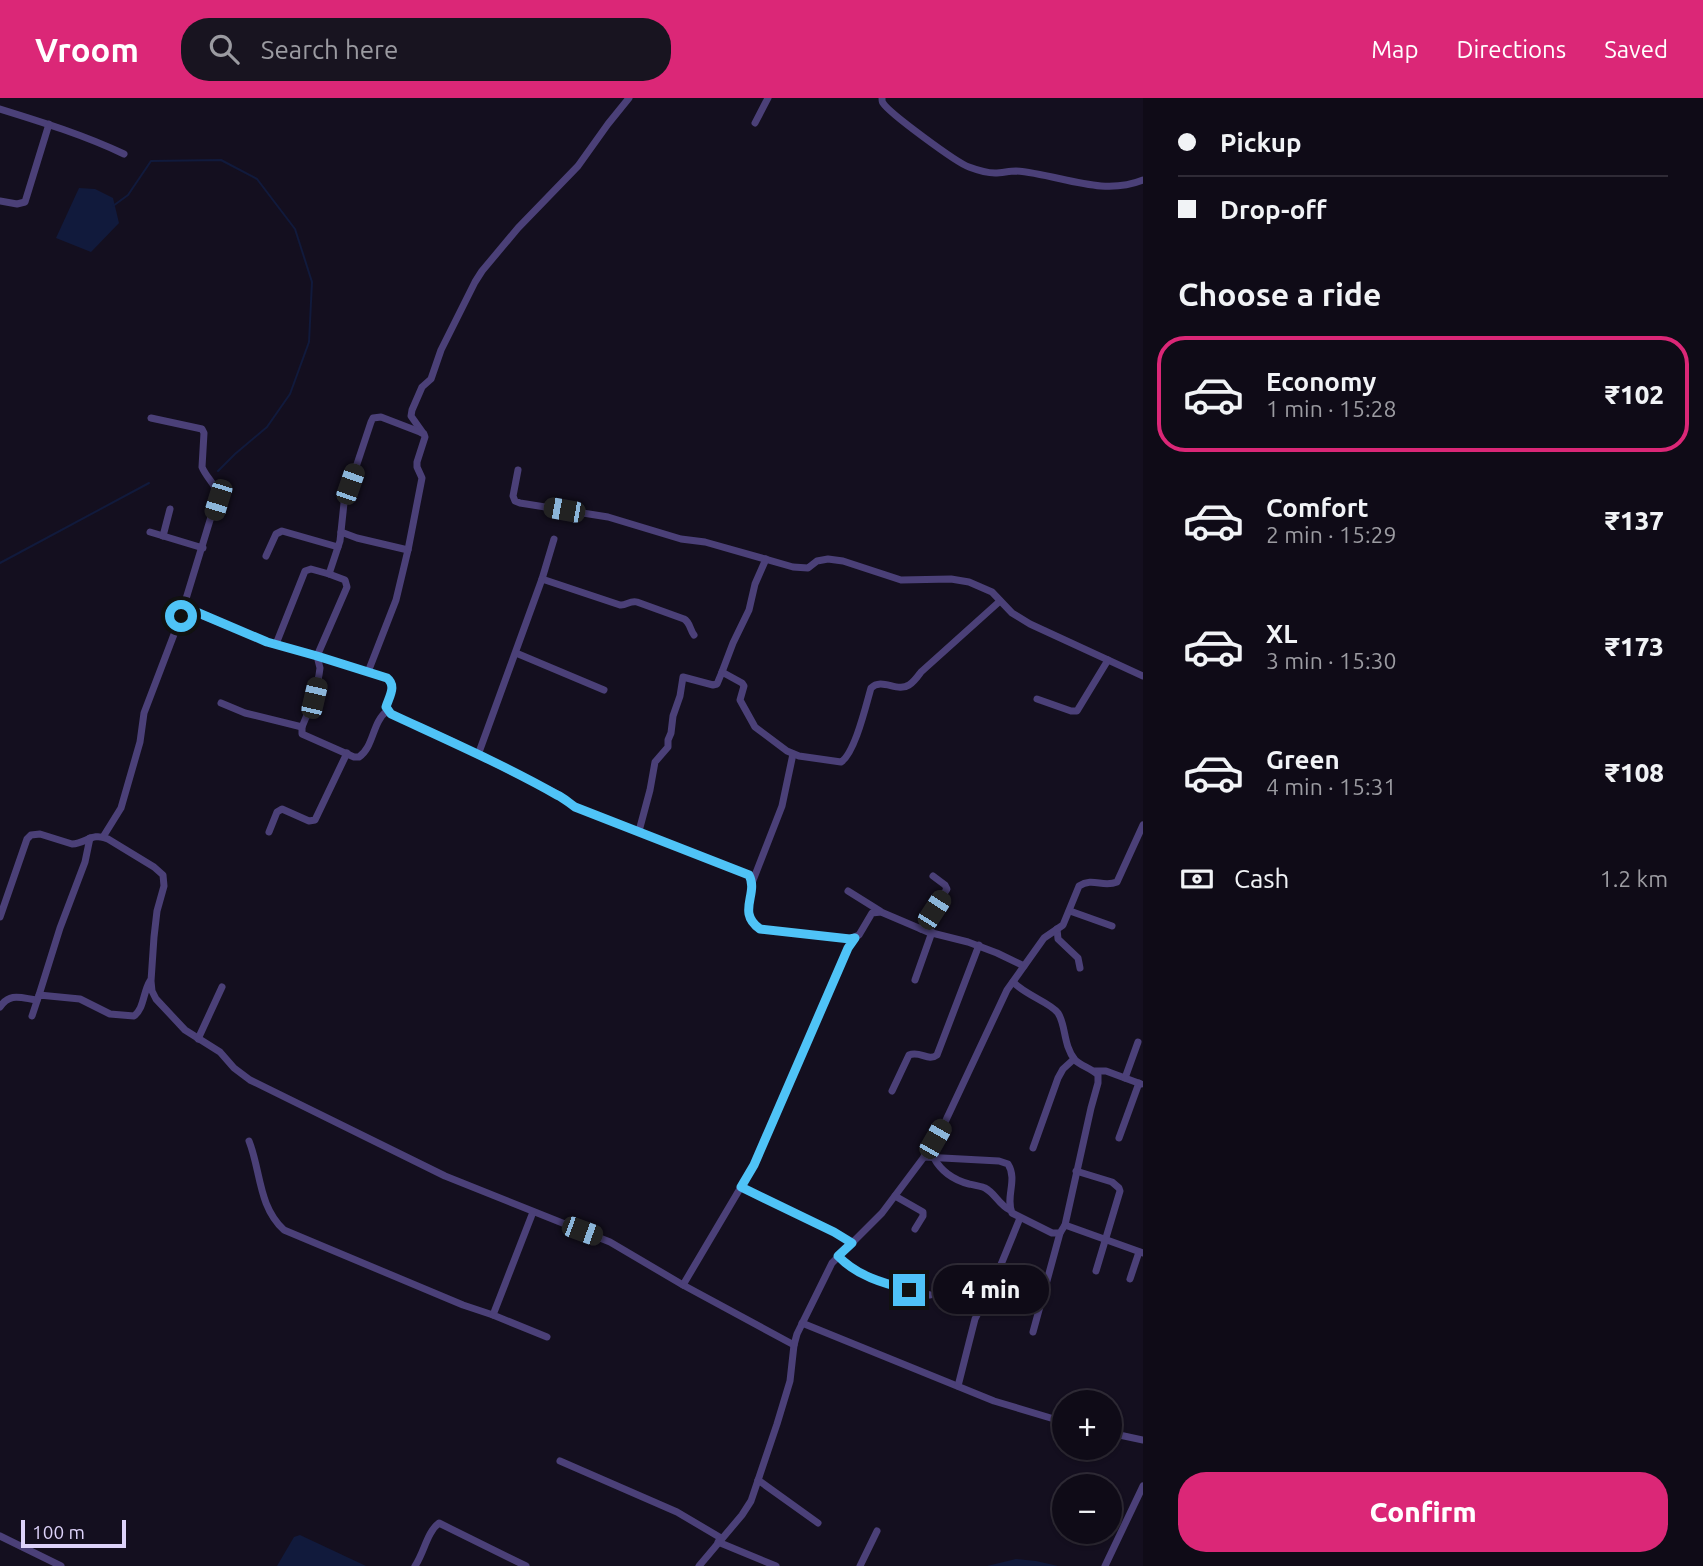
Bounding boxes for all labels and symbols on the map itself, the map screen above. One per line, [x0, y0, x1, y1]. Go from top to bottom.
car [334, 461, 367, 507]
car [202, 477, 235, 523]
car [542, 496, 587, 524]
route start [165, 600, 197, 632]
car [300, 675, 329, 721]
car [914, 887, 955, 933]
car [916, 1116, 955, 1162]
car [559, 1214, 606, 1248]
callout: 4 min [934, 1266, 1049, 1314]
route end [893, 1274, 925, 1306]
scale bar [21, 1517, 126, 1549]

